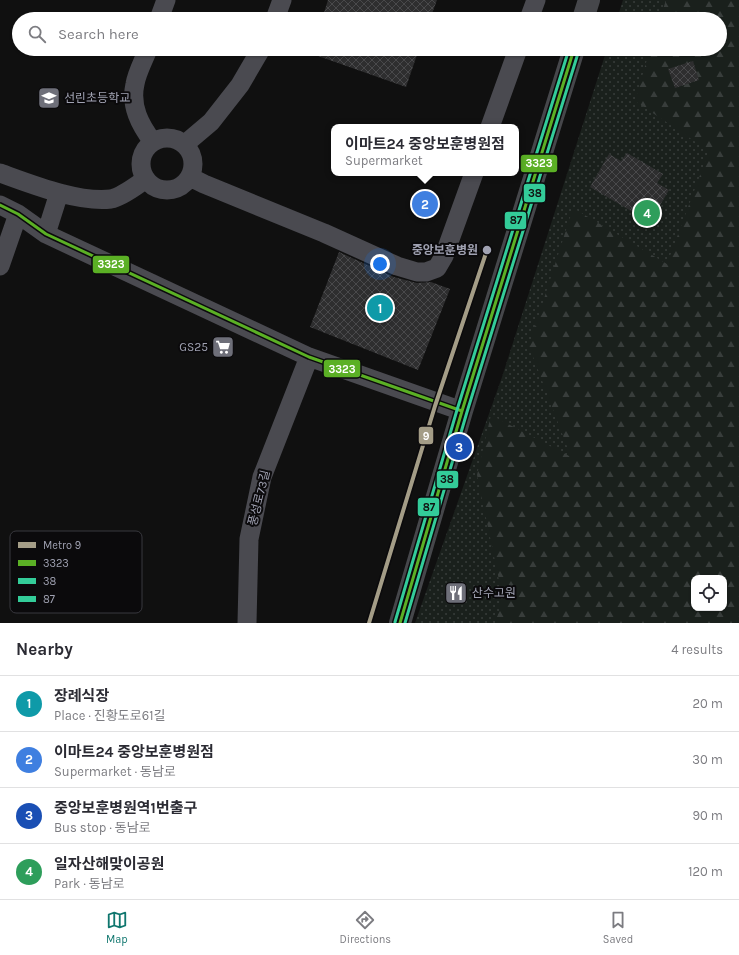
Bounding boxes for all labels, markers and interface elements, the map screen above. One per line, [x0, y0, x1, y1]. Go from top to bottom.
search box [12, 12, 727, 56]
icon: search [26, 23, 48, 45]
text: Search here [58, 25, 139, 43]
school or university icon: 선린초등학교 [36, 85, 62, 111]
place label: 선린초등학교 [64, 91, 130, 105]
popup [331, 124, 519, 176]
text: 이마트24 중앙보훈병원점 [345, 135, 505, 153]
text: Supermarket [345, 153, 423, 168]
line badge: 3323 [520, 154, 558, 173]
text: 3323 [525, 157, 553, 170]
line badge: 38 [523, 183, 546, 203]
text: 38 [528, 187, 542, 200]
pin: 2 [412, 189, 438, 219]
pin: 4 [634, 198, 660, 228]
line badge: 87 [504, 211, 527, 230]
text: 87 [510, 214, 523, 227]
place label: 중앙보훈병원 [412, 243, 478, 257]
marker: 중앙보훈병원 [481, 244, 493, 256]
your location [370, 254, 390, 274]
line badge: 3323 [92, 255, 130, 274]
text: 3323 [97, 258, 125, 271]
pin: 1 [367, 293, 393, 323]
supermarket icon: GS25 [210, 334, 236, 360]
place label: GS25 [179, 340, 208, 354]
line badge: 3323 [323, 359, 361, 378]
text: 3323 [328, 363, 356, 376]
line badge: 9 [418, 426, 434, 445]
text: 9 [423, 430, 430, 443]
pin: 3 [446, 432, 472, 462]
street label: 풍성로73길 [245, 469, 273, 527]
line badge: 38 [436, 470, 459, 489]
text: 38 [440, 473, 454, 486]
line badge: 87 [417, 497, 440, 517]
text: 87 [423, 501, 436, 514]
legend [10, 531, 142, 613]
text: Metro 9 [43, 539, 81, 552]
text: 3323 [43, 557, 69, 570]
text: 38 [43, 575, 56, 588]
map controls [691, 575, 727, 611]
button: locate [691, 575, 727, 611]
restaurant icon: 산수고원 [443, 580, 469, 606]
place label: 산수고원 [472, 586, 516, 600]
text: 87 [43, 593, 55, 606]
text: Nearby [16, 639, 73, 659]
text: 4 results [671, 642, 723, 657]
text: 장례식장 [54, 687, 109, 705]
text: 1 [27, 696, 31, 711]
text: 20 m [693, 696, 723, 711]
text: Place · 진황도로61길 [54, 708, 165, 723]
text: 이마트24 중앙보훈병원점 [54, 743, 214, 761]
text: 2 [25, 752, 33, 767]
text: 30 m [692, 752, 723, 767]
text: Supermarket · 동남로 [54, 764, 176, 779]
text: 중앙보훈병원역1번출구 [54, 799, 197, 817]
text: 3 [25, 808, 33, 823]
text: 90 m [692, 808, 723, 823]
text: Bus stop · 동남로 [54, 820, 151, 835]
text: 일자산해맞이공원 [54, 855, 164, 873]
text: 4 [25, 864, 33, 879]
text: 120 m [688, 864, 723, 879]
text: Park · 동남로 [54, 876, 125, 891]
tab: Map [106, 909, 128, 946]
tab: Directions [339, 909, 391, 946]
tab: Saved [603, 909, 633, 946]

